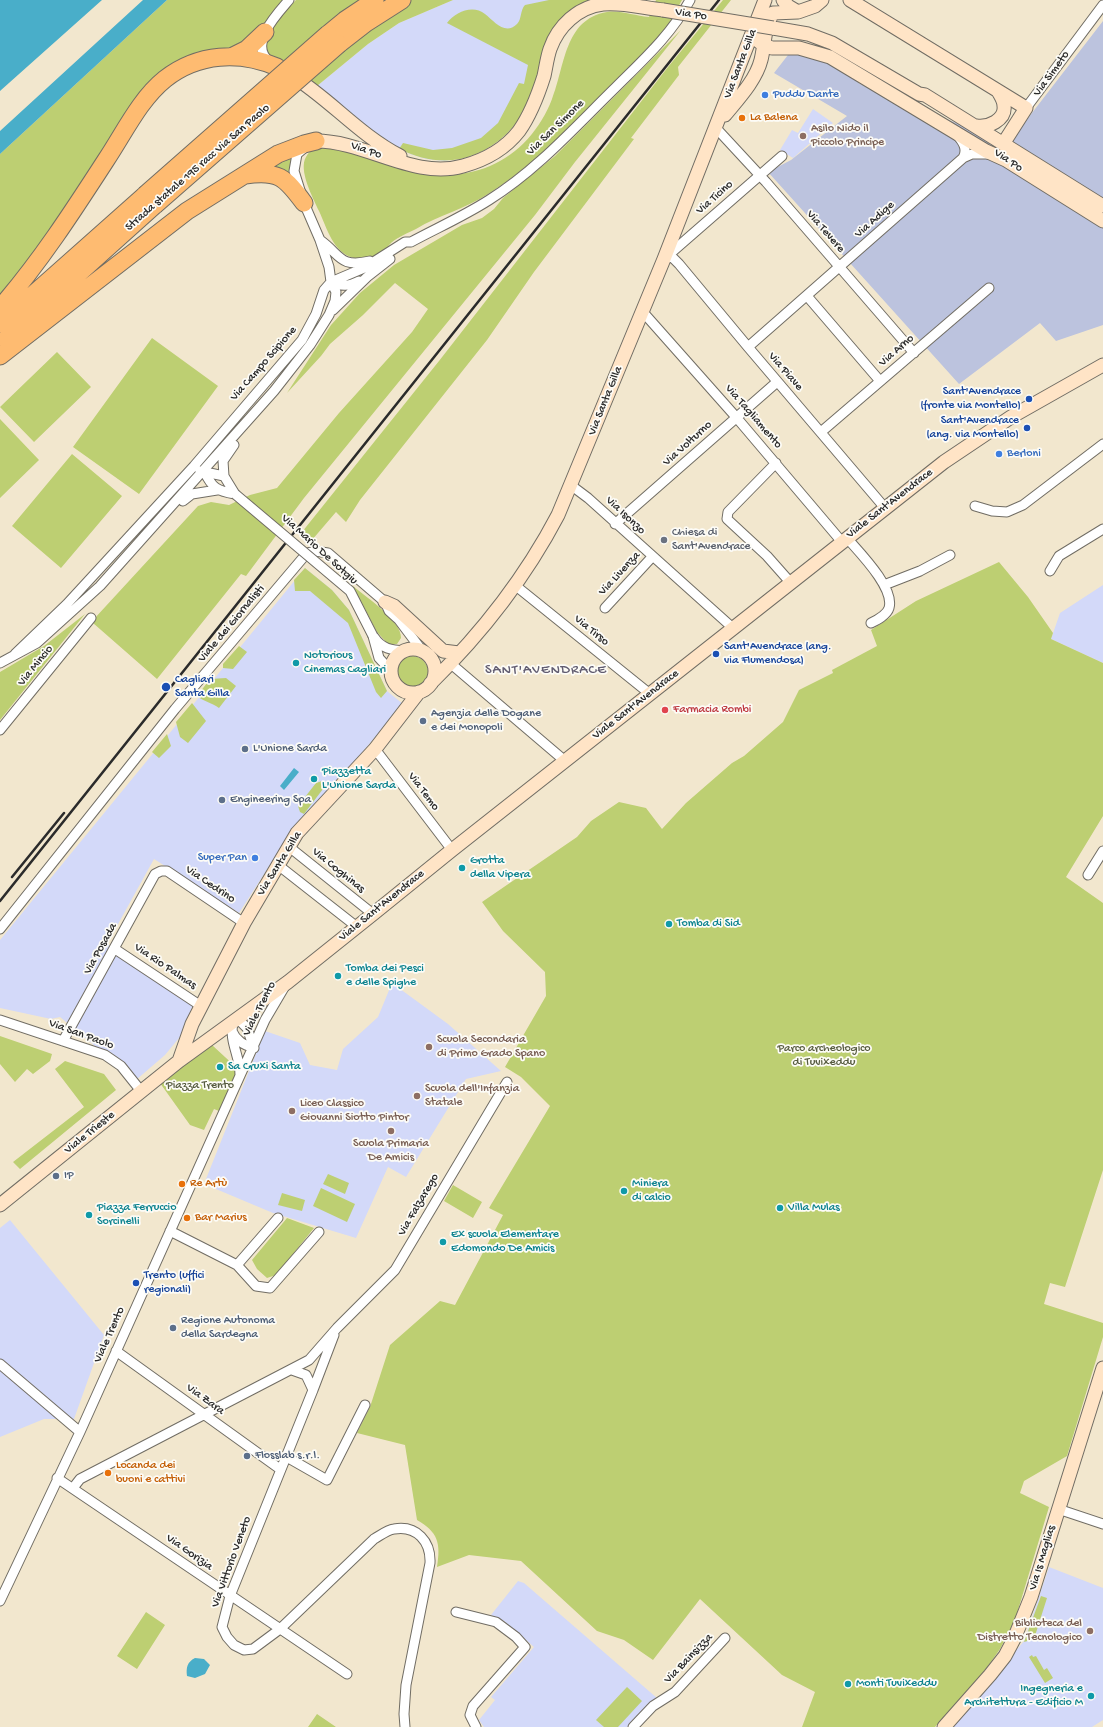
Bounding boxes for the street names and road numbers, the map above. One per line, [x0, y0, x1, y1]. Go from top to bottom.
street label: Via Po [674, 5, 708, 25]
street label: Via Santa Gilla [721, 27, 761, 101]
street label: Via Simeto [1031, 48, 1073, 100]
street label: Via San Simone [524, 97, 588, 159]
street label: Strada statale 195 racc Via San Paolo [123, 101, 273, 235]
street label: Via Po [349, 139, 383, 163]
street label: Via Po [991, 146, 1025, 176]
street label: Via Ticino [693, 178, 737, 218]
street label: Via Adige [852, 198, 898, 242]
street label: Via Tevere [803, 208, 847, 256]
street label: Via Campo Scipione [228, 324, 300, 404]
street label: Via Arno [876, 332, 918, 370]
street label: Via Piave [764, 350, 806, 394]
street label: Via Santa Gilla [586, 364, 626, 438]
street label: Via Tagliamento [721, 382, 785, 452]
street label: Via Volturno [661, 418, 715, 470]
street label: Viale Sant'Avendrace [844, 466, 936, 542]
street label: Via Isonzo [602, 494, 648, 538]
street label: Via Mario De Sotgiu [278, 512, 360, 588]
street label: Via Livenza [596, 549, 644, 599]
street label: Viale dei Giornalisti [195, 582, 269, 666]
street label: Via Tirso [571, 613, 611, 649]
street label: Via Mincio [15, 643, 57, 689]
street label: Viale Sant'Avendrace [590, 667, 682, 743]
street label: Via Temo [404, 770, 442, 814]
street label: Via Santa Gilla [254, 829, 306, 899]
street label: Via Coghinas [309, 845, 367, 897]
street label: Via Cedrino [182, 863, 238, 907]
street label: Viale Sant'Avendrace [336, 867, 428, 945]
street label: Via Posada [81, 921, 121, 977]
street label: Via Rio Palmas [131, 941, 199, 993]
street label: Viale Trento [240, 979, 280, 1039]
street label: Via San Paolo [47, 1017, 115, 1053]
street label: Viale Trieste [62, 1108, 118, 1158]
street label: Via Falzarego [395, 1171, 443, 1239]
street label: Viale Trento [91, 1305, 129, 1365]
street label: Via Zara [183, 1381, 227, 1419]
street label: Via Vittorio Veneto [209, 1514, 255, 1610]
street label: Via Is Maglias [1026, 1524, 1060, 1592]
street label: Via Gorizia [163, 1532, 215, 1574]
street label: Via Bainsizza [662, 1631, 716, 1687]

